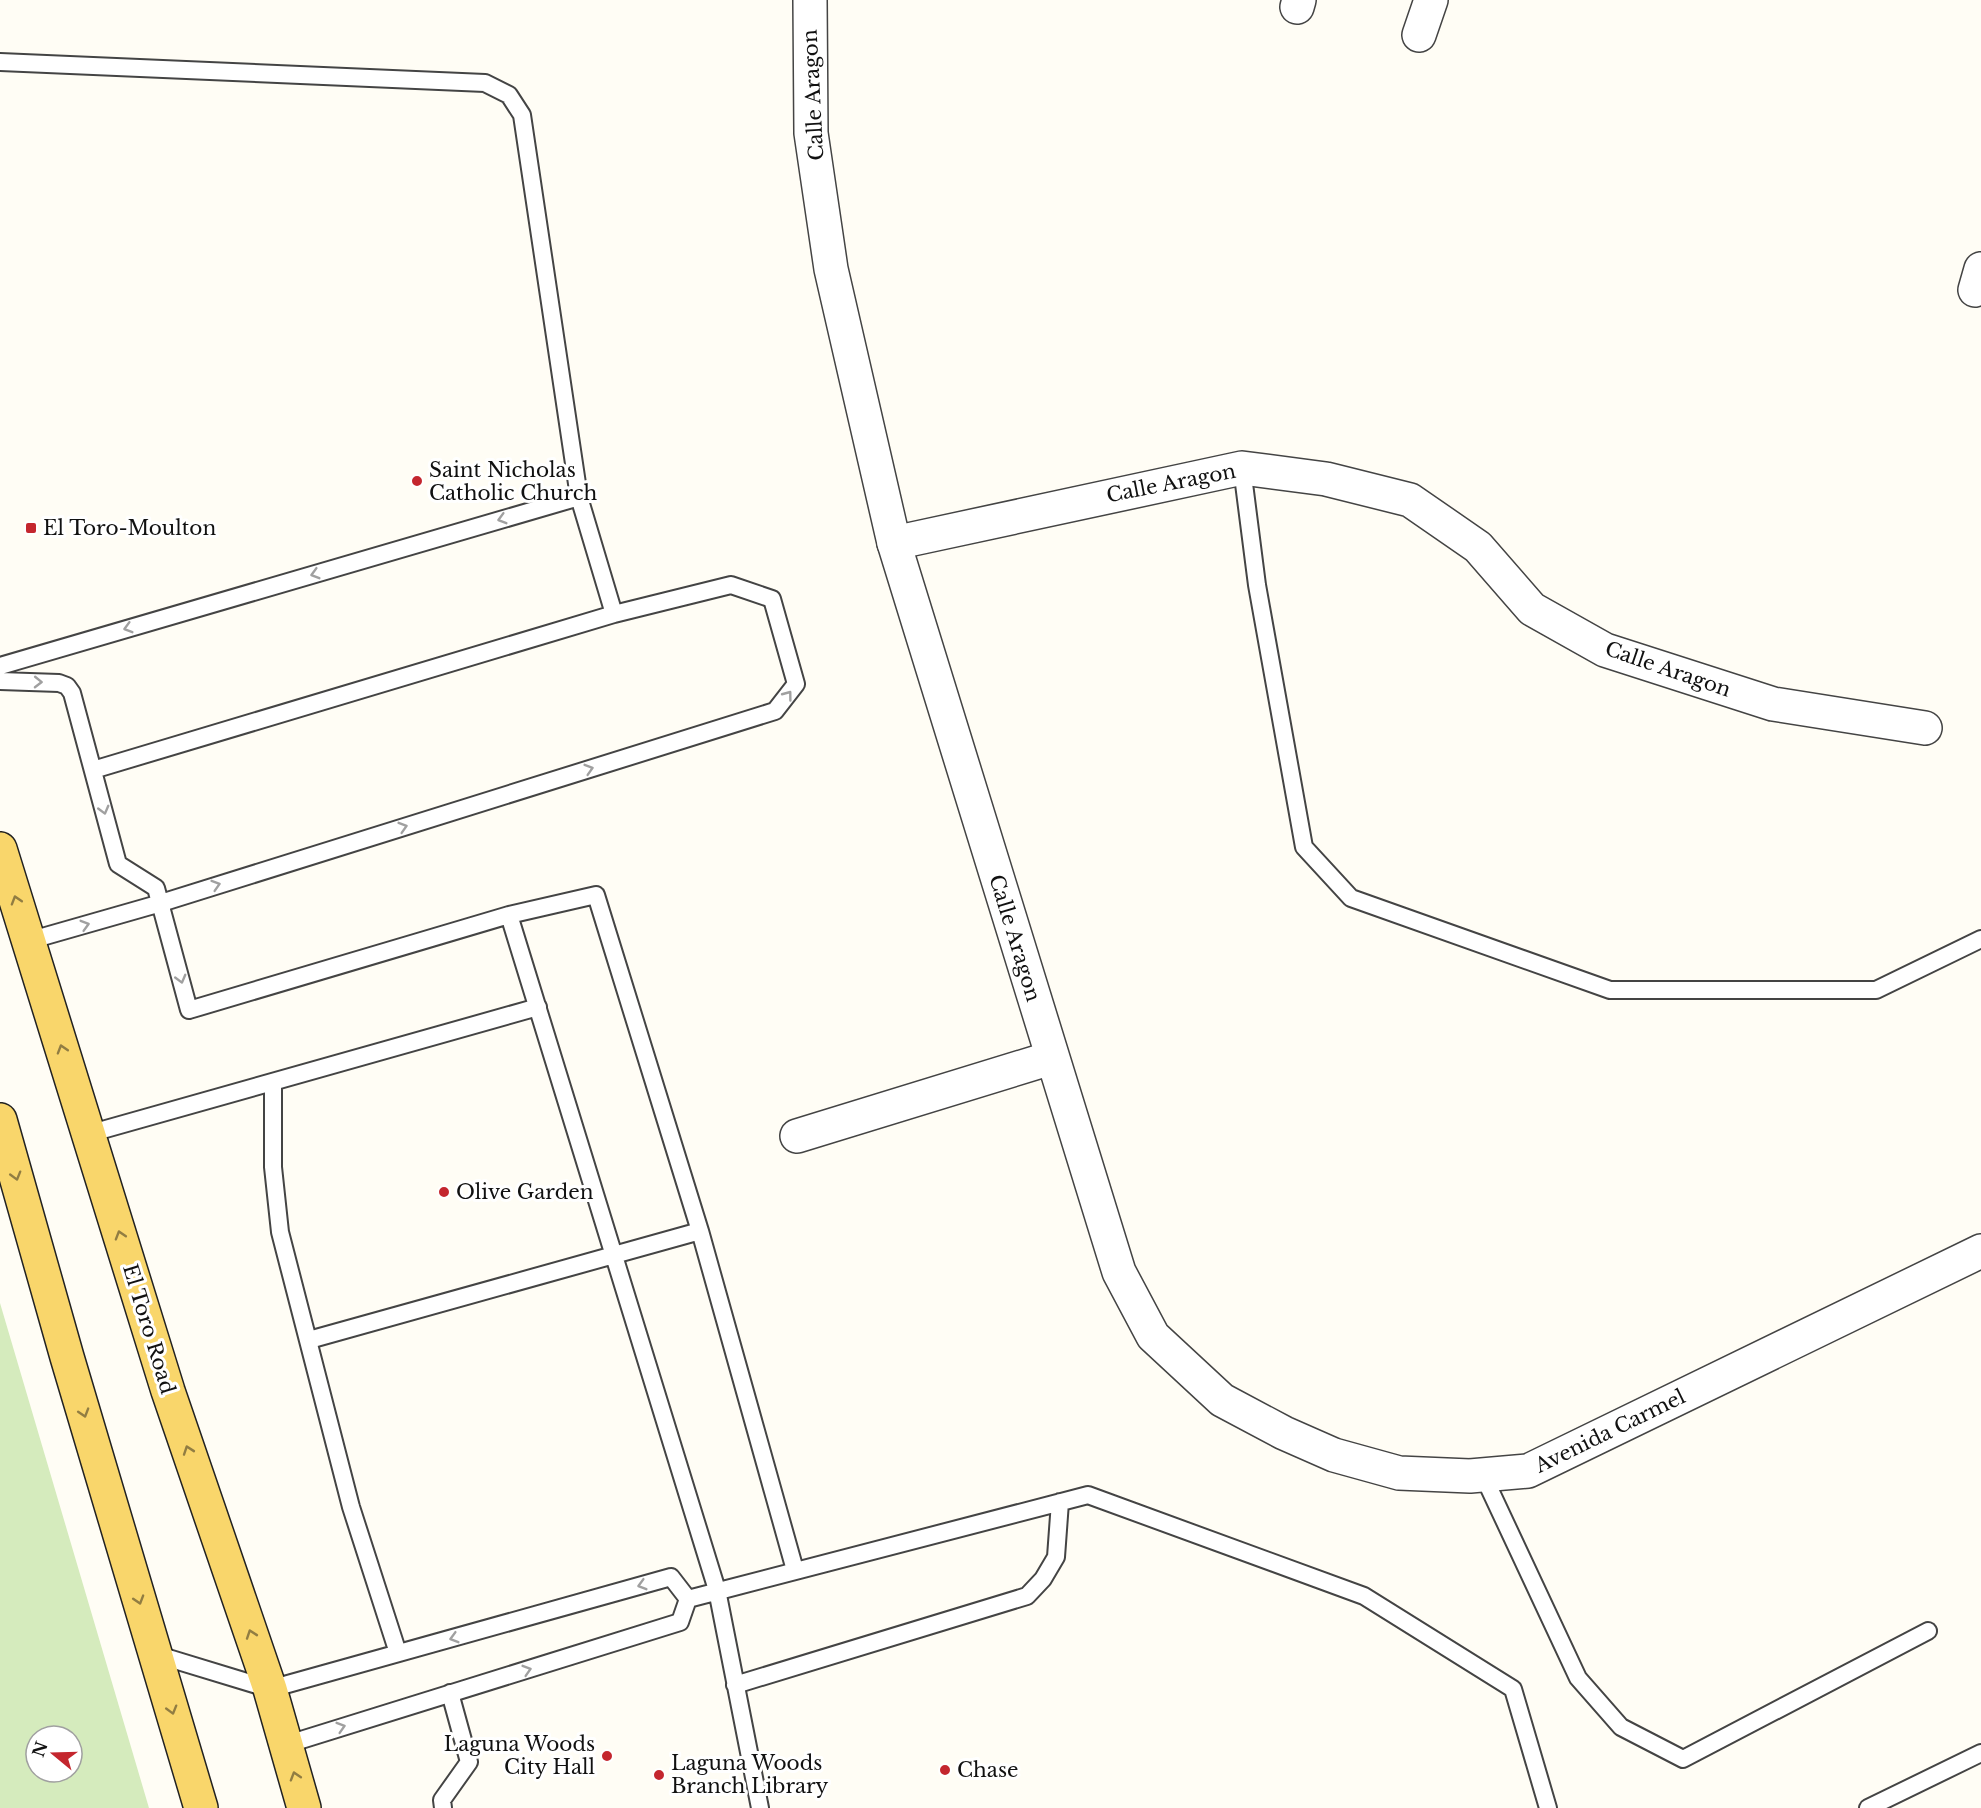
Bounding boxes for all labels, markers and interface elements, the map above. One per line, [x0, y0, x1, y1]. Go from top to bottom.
street label: Calle Aragon [798, 29, 828, 161]
place label: Saint Nicholas Catholic Church [429, 458, 598, 505]
street label: Calle Aragon [1104, 459, 1238, 507]
marker: Saint Nicholas Catholic Church [410, 474, 424, 488]
one-way arrow [498, 512, 508, 524]
place label: El Toro-Moulton [43, 516, 216, 540]
marker: El Toro-Moulton [24, 521, 38, 535]
one-way arrow [310, 567, 321, 579]
one-way arrow [123, 621, 134, 633]
street label: Calle Aragon [1602, 636, 1734, 702]
one-way arrow [33, 676, 42, 688]
one-way arrow [780, 690, 791, 701]
one-way arrow [583, 764, 594, 776]
one-way arrow [96, 805, 109, 815]
one-way arrow [397, 822, 408, 834]
street label: Calle Aragon [984, 872, 1046, 1005]
one-way arrow [210, 880, 221, 892]
one-way arrow [11, 895, 23, 906]
one-way arrow [79, 920, 89, 932]
one-way arrow [173, 974, 186, 984]
one-way arrow [57, 1044, 69, 1055]
one-way arrow [9, 1170, 21, 1181]
place label: Olive Garden [456, 1180, 594, 1204]
marker: Olive Garden [437, 1185, 451, 1199]
one-way arrow [114, 1230, 127, 1241]
street label: El Toro Road [118, 1261, 180, 1397]
street label: Avenida Carmel [1530, 1384, 1689, 1478]
one-way arrow [77, 1407, 89, 1418]
one-way arrow [182, 1445, 195, 1455]
one-way arrow [637, 1578, 648, 1590]
one-way arrow [132, 1594, 144, 1605]
one-way arrow [245, 1629, 258, 1640]
one-way arrow [449, 1631, 460, 1643]
one-way arrow [521, 1664, 532, 1677]
one-way arrow [165, 1704, 177, 1715]
one-way arrow [335, 1722, 346, 1734]
north arrow [24, 1724, 84, 1784]
place label: Laguna Woods City Hall [444, 1732, 595, 1779]
text: N [28, 1739, 52, 1759]
marker: Laguna Woods City Hall [600, 1749, 614, 1763]
place label: Laguna Woods Branch Library [671, 1751, 829, 1798]
place label: Chase [957, 1758, 1018, 1782]
marker: Chase [938, 1763, 952, 1777]
marker: Laguna Woods Branch Library [652, 1768, 666, 1782]
one-way arrow [290, 1771, 302, 1782]

